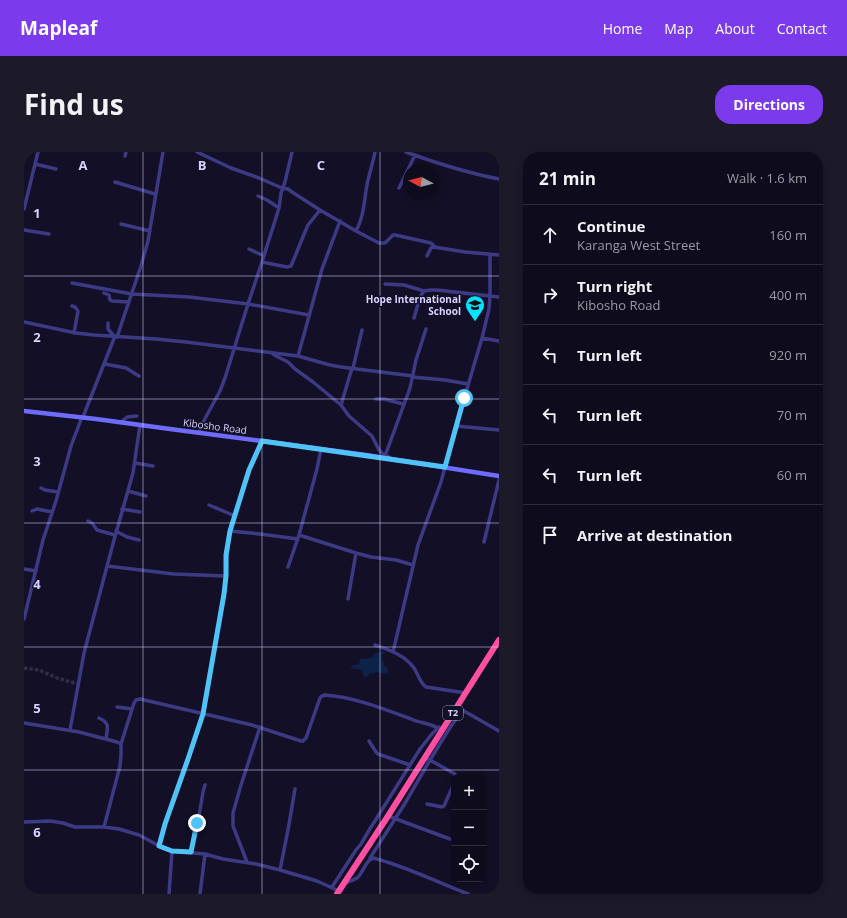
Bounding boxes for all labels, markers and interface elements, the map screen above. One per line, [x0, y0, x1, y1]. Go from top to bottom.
text: Mapleaf [20, 15, 97, 41]
text: Home [603, 19, 642, 38]
text: Map [664, 19, 693, 38]
text: About [715, 19, 755, 38]
text: Contact [777, 19, 827, 38]
text: Find us [24, 85, 124, 123]
button: Directions [715, 85, 823, 124]
text: A [79, 156, 88, 174]
text: B [198, 156, 207, 174]
text: C [317, 156, 325, 174]
north arrow [403, 164, 439, 200]
text: 21 min [539, 167, 596, 190]
text: Walk · 1.6 km [727, 169, 807, 187]
text: 1 [33, 204, 41, 222]
text: Continue [577, 216, 645, 236]
icon: ahead [539, 224, 561, 246]
text: 160 m [769, 226, 807, 244]
text: Karanga West Street [577, 236, 700, 254]
text: Turn right [577, 276, 652, 296]
icon: right [539, 284, 561, 306]
text: 400 m [769, 286, 807, 304]
place label: Hope International School [366, 292, 461, 318]
school or university icon: Hope International School [464, 294, 486, 322]
text: Kibosho Road [577, 296, 660, 314]
text: 2 [33, 328, 41, 346]
icon: left [539, 344, 561, 366]
text: Turn left [577, 345, 642, 365]
text: 920 m [769, 346, 807, 364]
route start [455, 389, 473, 407]
icon: left [539, 404, 561, 426]
text: Turn left [577, 405, 642, 425]
text: 70 m [777, 406, 807, 424]
street label: Kibosho Road [182, 415, 248, 437]
text: 3 [33, 452, 41, 470]
icon: left [539, 464, 561, 486]
text: Turn left [577, 465, 642, 485]
text: 60 m [777, 466, 807, 484]
icon: arrive [539, 524, 561, 546]
text: Arrive at destination [577, 525, 732, 545]
text: 4 [33, 575, 41, 593]
text: 5 [33, 699, 41, 717]
road number: T2 [443, 706, 463, 720]
map controls [451, 774, 487, 882]
button: + [451, 774, 487, 810]
button: − [451, 810, 487, 846]
route end [188, 814, 206, 832]
text: 6 [33, 823, 41, 841]
button: locate [451, 846, 487, 882]

